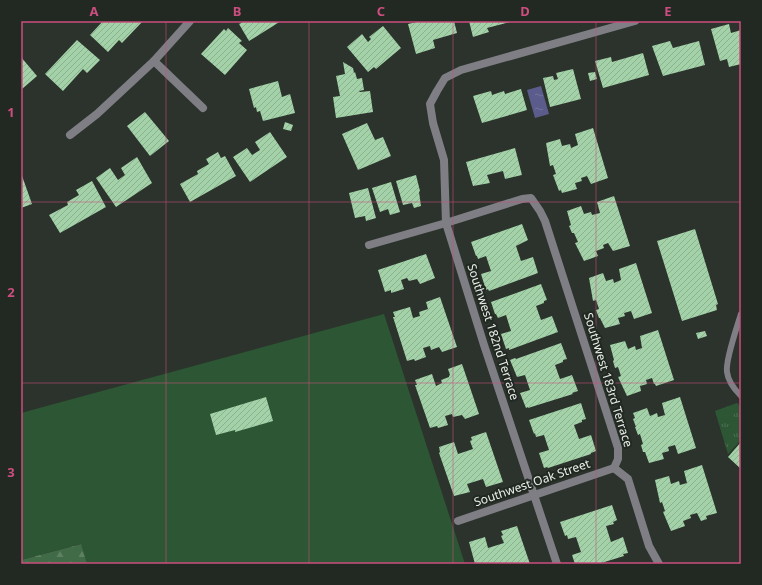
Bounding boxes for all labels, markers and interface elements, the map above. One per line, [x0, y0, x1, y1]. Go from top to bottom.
text: A [90, 2, 99, 20]
text: B [233, 2, 241, 20]
text: C [377, 2, 385, 20]
text: D [520, 2, 530, 20]
text: E [664, 2, 672, 20]
text: 1 [7, 103, 15, 121]
street label: Southwest 182nd Terrace [463, 261, 524, 402]
text: 2 [7, 283, 15, 301]
street label: Southwest 183rd Terrace [580, 311, 637, 449]
street label: Southwest Oak Street [472, 454, 593, 510]
text: 3 [7, 463, 15, 481]

